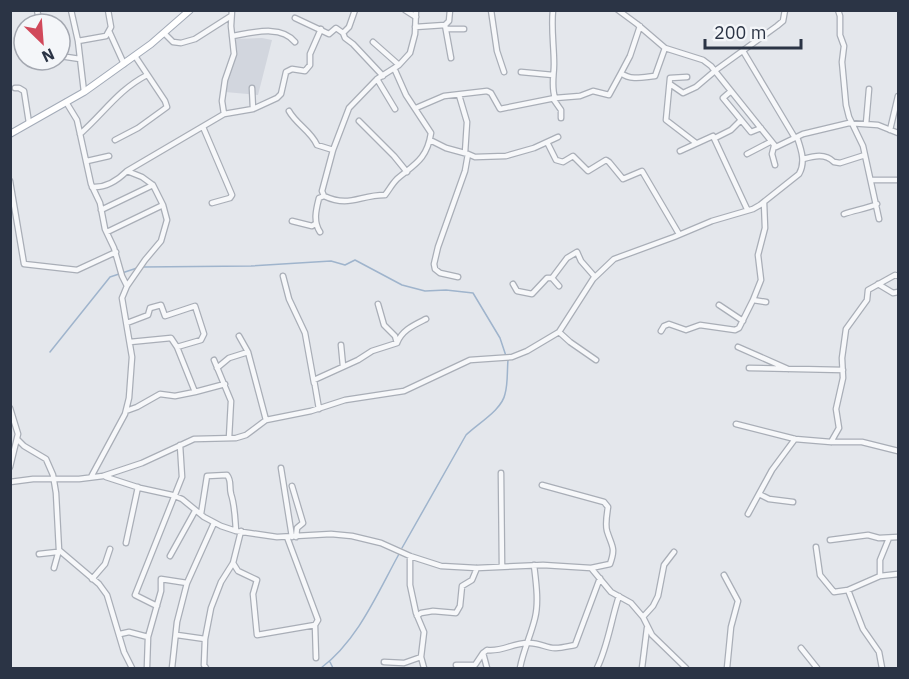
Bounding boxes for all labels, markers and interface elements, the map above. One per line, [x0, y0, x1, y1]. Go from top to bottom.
north arrow [12, 12, 72, 72]
scale bar [705, 12, 801, 50]
text: 200 m [714, 21, 766, 44]
text: N [39, 44, 58, 67]

